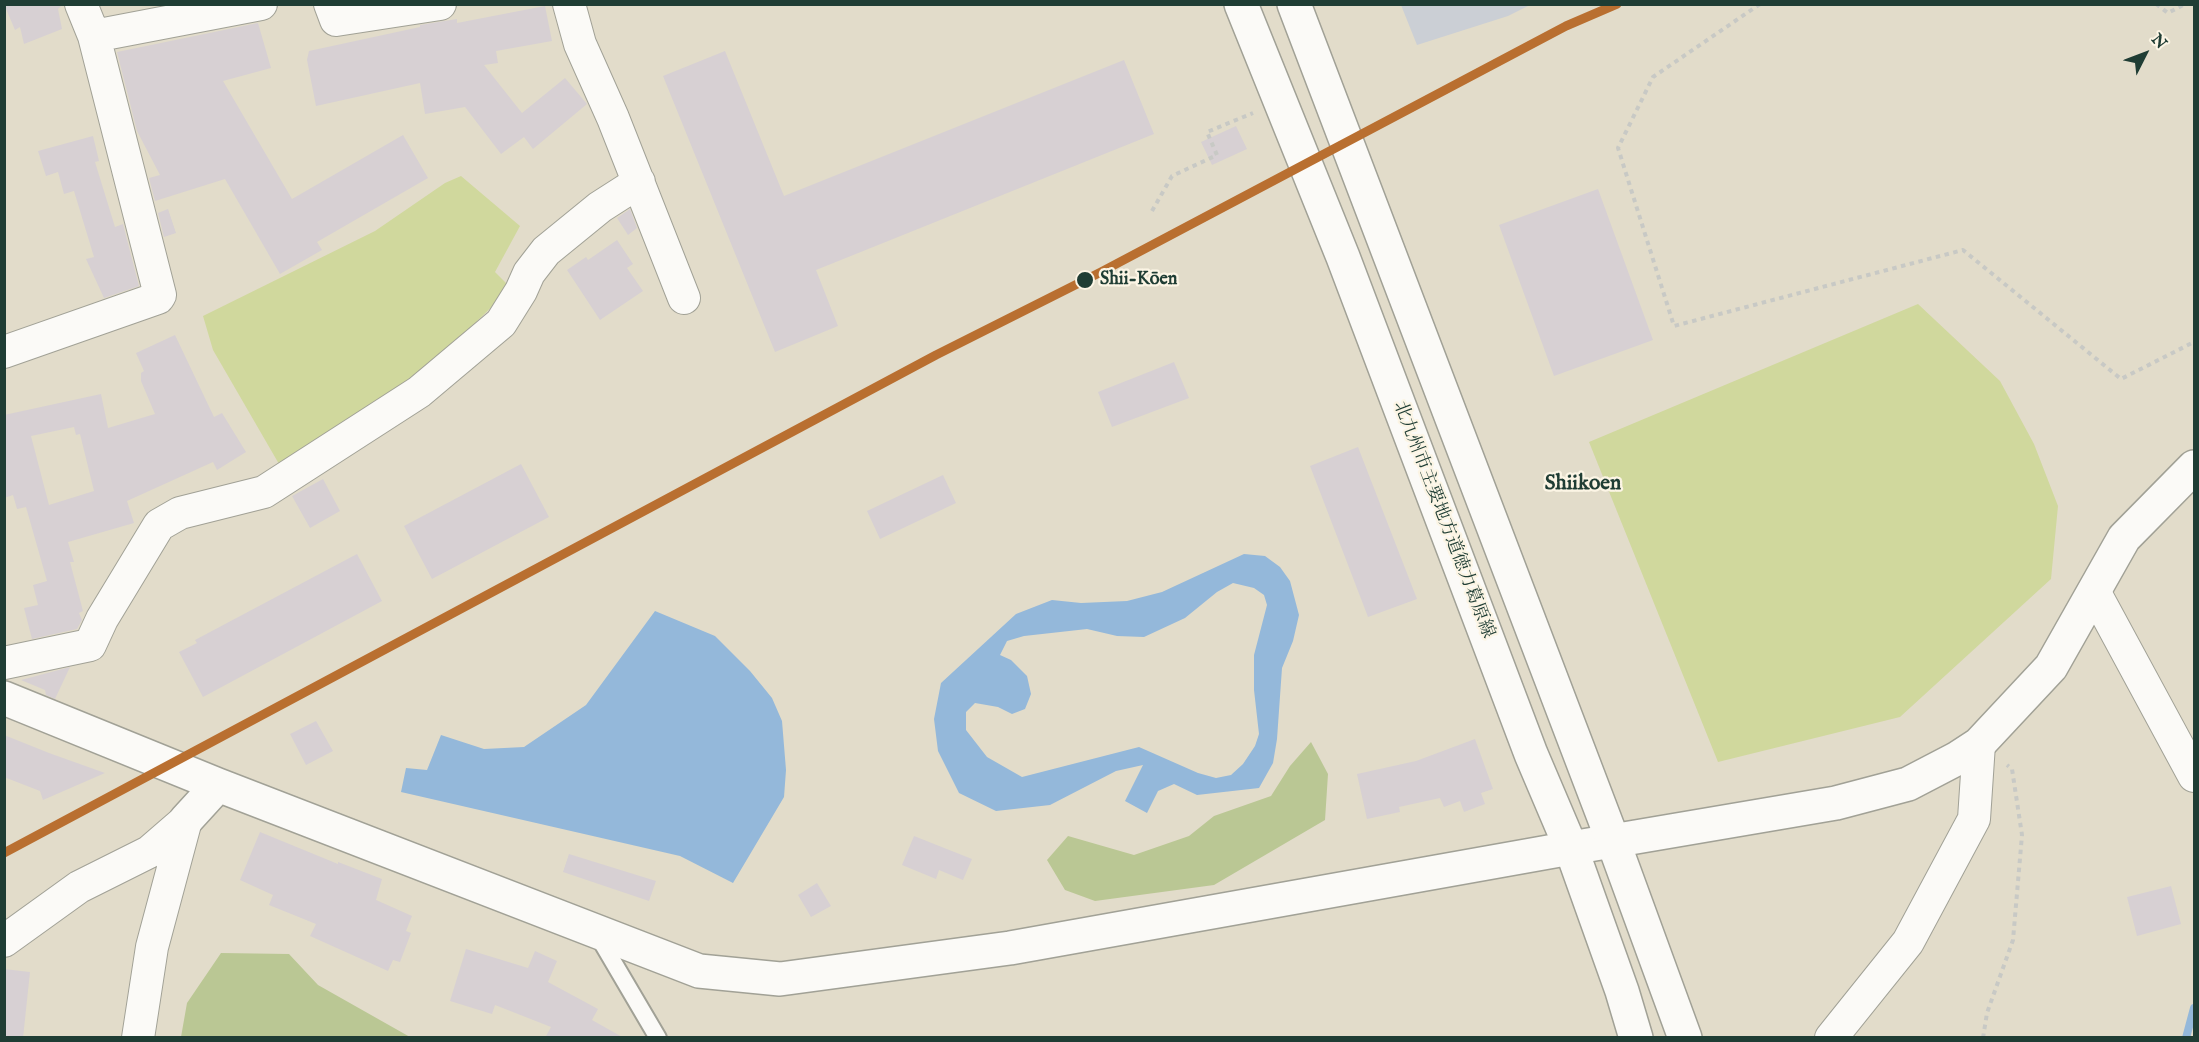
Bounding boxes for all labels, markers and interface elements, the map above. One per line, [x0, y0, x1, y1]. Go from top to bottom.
north arrow [2115, 24, 2175, 84]
text: N [2146, 30, 2170, 54]
place label: Shii-Kōen [1100, 269, 1177, 291]
marker: Shii-Kōen [1075, 270, 1095, 290]
street label: 北九州市主要地方道徳力葛原線 [1388, 398, 1498, 642]
district label: Shiikoen [1545, 472, 1621, 498]

